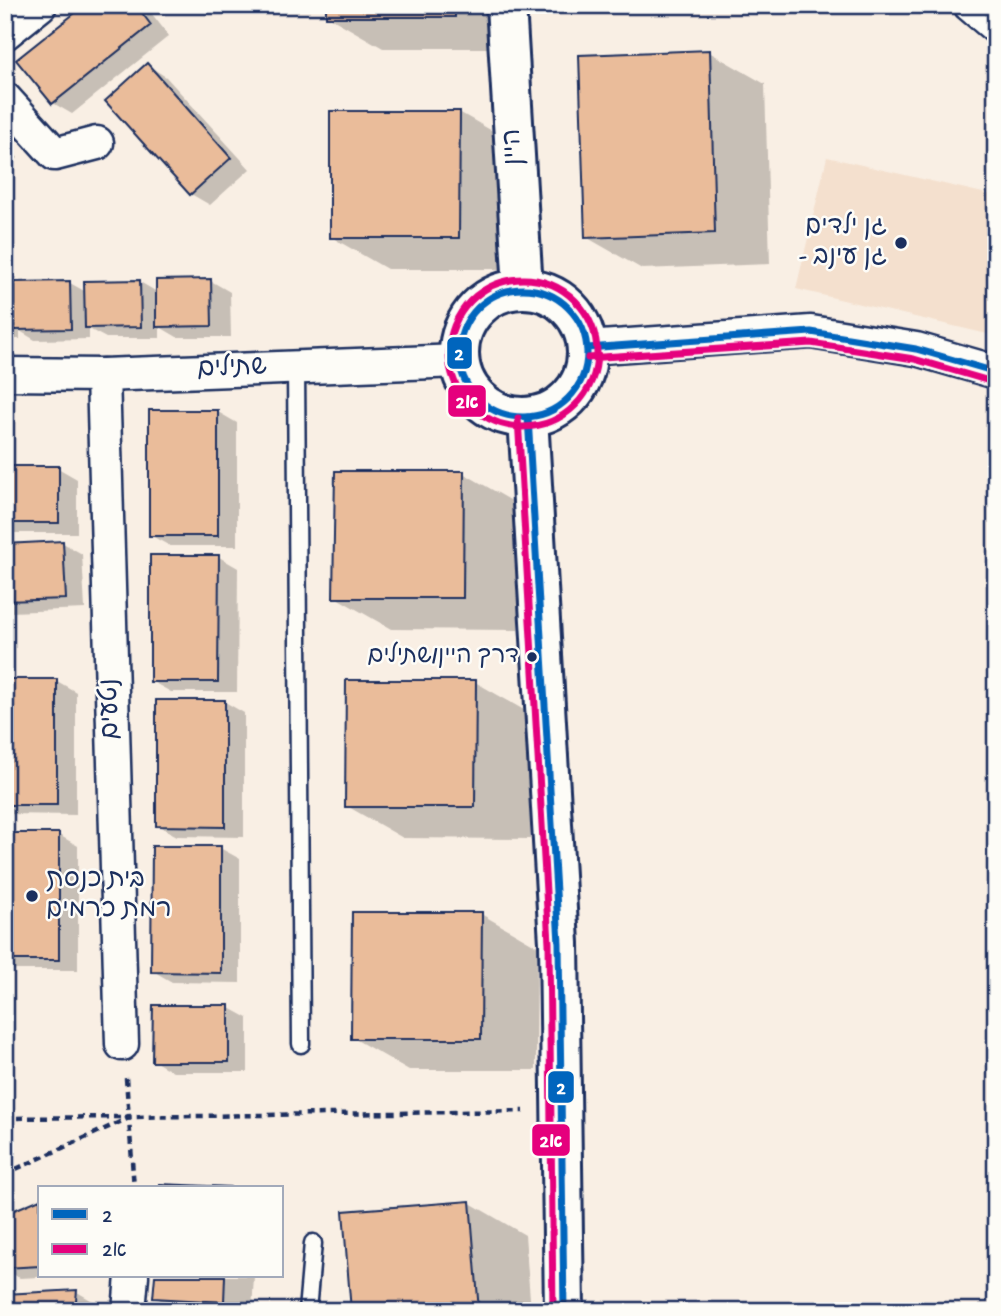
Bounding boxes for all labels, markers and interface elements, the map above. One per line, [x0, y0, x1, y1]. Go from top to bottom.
street label: היין [499, 128, 531, 166]
place label: גן ילדים - גן עינב [799, 211, 887, 274]
marker: גן ילדים - גן עינב [893, 235, 909, 251]
line badge: 2 [446, 336, 473, 370]
text: 2 [454, 345, 464, 368]
street label: שתילים [196, 351, 268, 387]
line badge: 2א [447, 384, 487, 418]
text: 2א [456, 393, 479, 416]
place label: דרך היין/שתילים [367, 641, 519, 672]
marker: דרך היין/שתילים [525, 650, 539, 664]
street label: נטעים [95, 678, 129, 740]
place label: בית כנסת רמת כרמים [46, 866, 172, 927]
marker: בית כנסת רמת כרמים [24, 888, 40, 904]
line badge: 2 [547, 1070, 575, 1104]
text: 2 [556, 1079, 566, 1102]
line badge: 2א [531, 1123, 571, 1157]
text: 2א [540, 1132, 563, 1155]
legend [38, 1186, 284, 1278]
text: 2 [102, 1206, 112, 1231]
text: 2א [102, 1240, 127, 1265]

